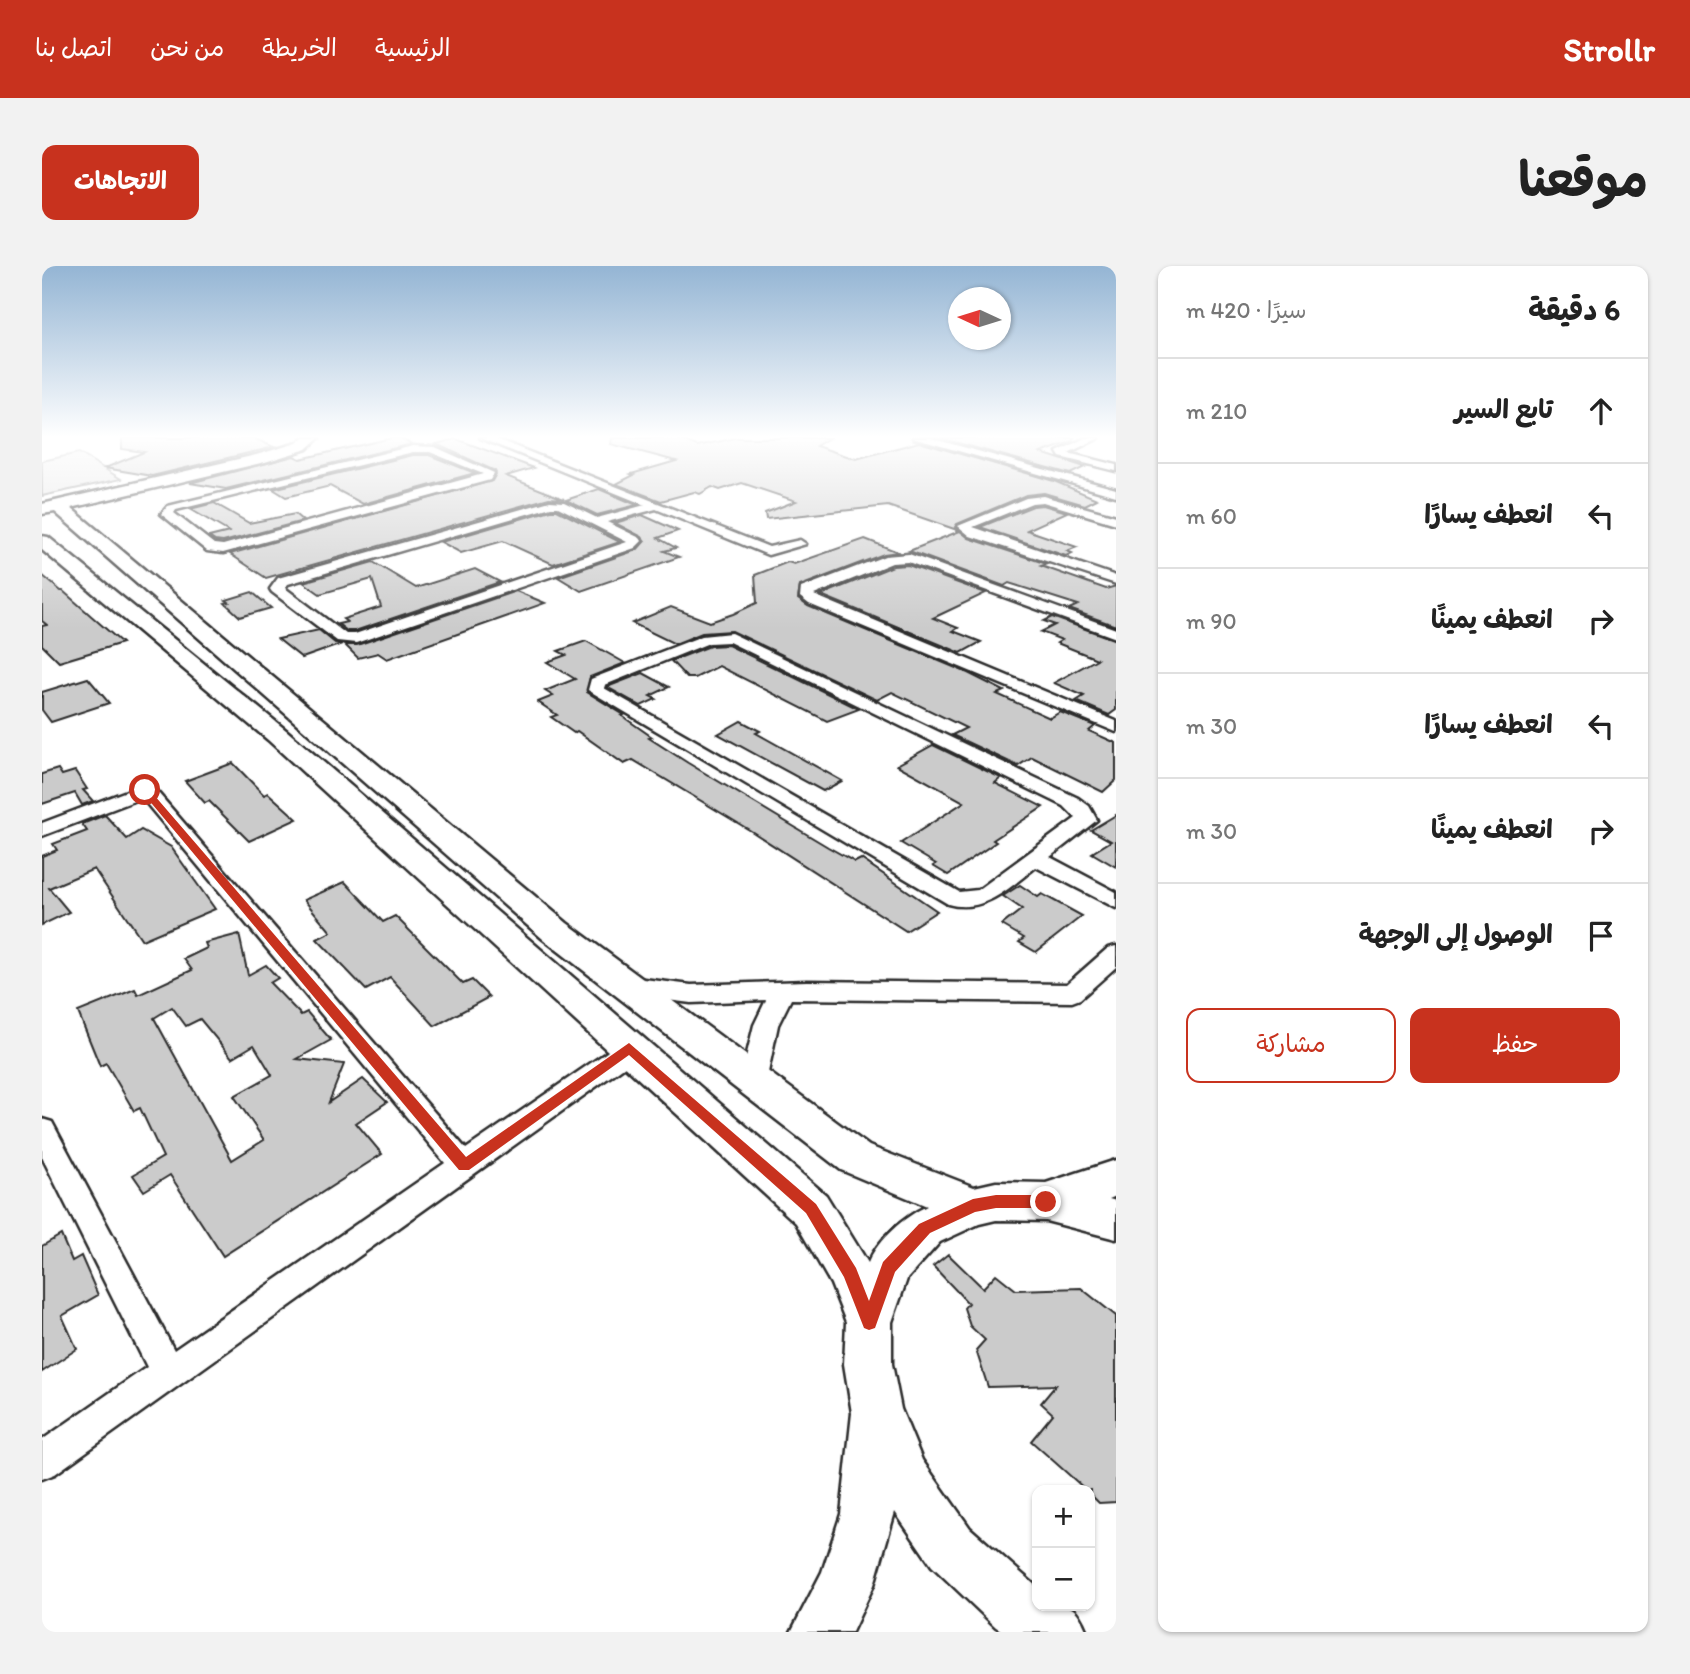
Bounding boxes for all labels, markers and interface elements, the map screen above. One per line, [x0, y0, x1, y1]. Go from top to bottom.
text: Strollr [1564, 30, 1655, 69]
text: اتصل بنا [35, 33, 112, 62]
text: من نحن [150, 33, 224, 62]
text: الخريطة [262, 33, 337, 62]
text: الرئيسية [375, 33, 450, 62]
button: الاتجاهات [42, 145, 199, 220]
text: موقعنا [1518, 149, 1648, 208]
north arrow [948, 287, 1011, 350]
text: 6 دقيقة [1528, 291, 1620, 328]
text: سيرًا · 420 m [1186, 296, 1307, 324]
icon: ahead [1582, 392, 1620, 430]
text: تابع السير [1455, 393, 1553, 425]
text: 210 m [1186, 397, 1247, 425]
icon: left [1582, 497, 1620, 535]
text: انعطف يسارًا [1424, 498, 1553, 530]
text: 60 m [1186, 502, 1237, 530]
icon: right [1582, 602, 1620, 640]
text: انعطف يمينًا [1431, 603, 1553, 635]
text: 90 m [1186, 607, 1237, 635]
icon: left [1582, 707, 1620, 745]
text: انعطف يسارًا [1424, 708, 1553, 740]
text: 30 m [1186, 712, 1237, 740]
route start [129, 774, 160, 805]
icon: right [1582, 812, 1620, 850]
text: انعطف يمينًا [1431, 813, 1553, 845]
text: 30 m [1186, 817, 1237, 845]
icon: arrive [1582, 917, 1620, 955]
text: الوصول إلى الوجهة [1359, 918, 1553, 950]
button: مشاركة [1186, 1008, 1396, 1083]
button: حفظ [1410, 1008, 1620, 1083]
route end [1030, 1186, 1061, 1217]
map controls [1032, 1485, 1095, 1611]
button: + [1032, 1485, 1095, 1548]
button: − [1032, 1548, 1095, 1611]

